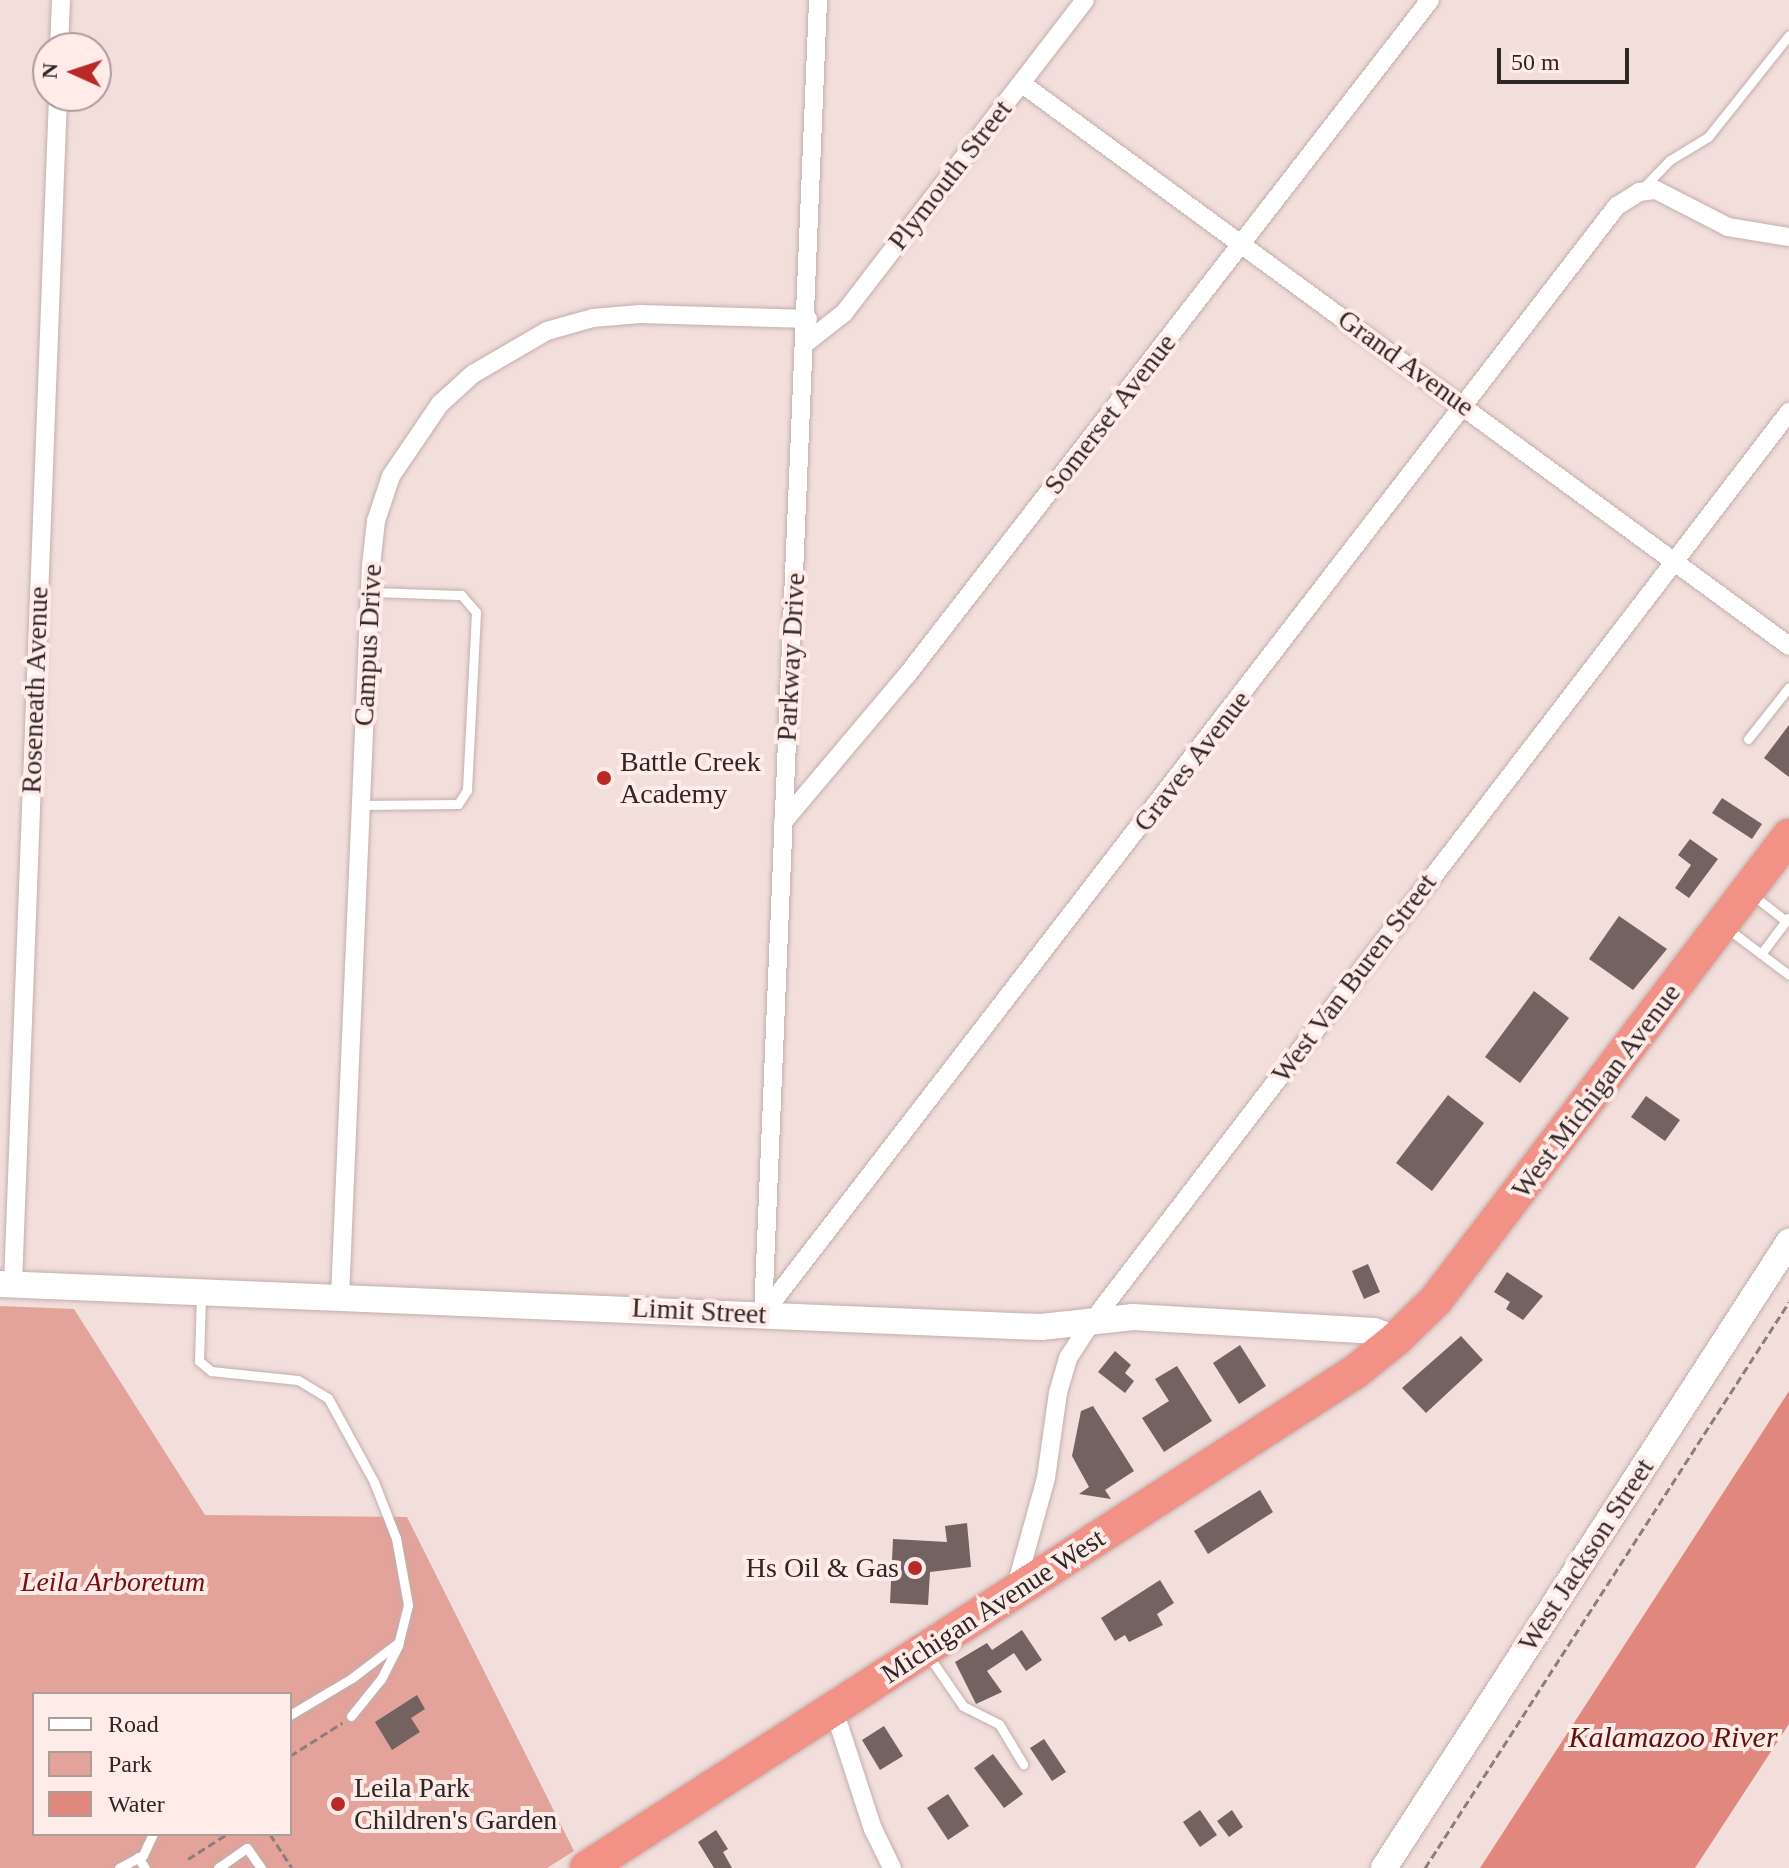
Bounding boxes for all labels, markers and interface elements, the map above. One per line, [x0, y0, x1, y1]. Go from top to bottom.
north arrow [32, 32, 112, 112]
scale bar [1501, 32, 1633, 82]
text: 50 m [1511, 49, 1560, 75]
text: N [37, 62, 62, 79]
street label: Plymouth Street [881, 93, 1019, 257]
street label: Grand Avenue [1331, 302, 1481, 424]
street label: Somerset Avenue [1036, 326, 1184, 502]
street label: Campus Drive [347, 563, 389, 727]
street label: Parkway Drive [770, 572, 812, 742]
street label: Roseneath Avenue [15, 585, 55, 795]
street label: Graves Avenue [1126, 683, 1258, 839]
place label: Battle Creek Academy [620, 745, 761, 811]
marker: Battle Creek Academy [595, 769, 613, 787]
street label: West Van Buren Street [1264, 867, 1444, 1089]
street label: West Michigan Avenue [1504, 976, 1688, 1206]
street label: Limit Street [631, 1291, 767, 1331]
street label: West Jackson Street [1511, 1452, 1661, 1658]
street label: Michigan Avenue West [874, 1521, 1112, 1691]
place label: Hs Oil & Gas [746, 1551, 899, 1585]
marker: Hs Oil & Gas [906, 1559, 924, 1577]
park label: Leila Arboretum [21, 1565, 205, 1599]
legend [32, 1692, 292, 1836]
text: Road [108, 1711, 159, 1737]
water label: Kalamazoo River [1568, 1719, 1778, 1755]
text: Park [108, 1751, 152, 1777]
place label: Leila Park Children's Garden [354, 1771, 557, 1837]
text: Water [108, 1791, 165, 1817]
marker: Leila Park Children's Garden [329, 1795, 347, 1813]

